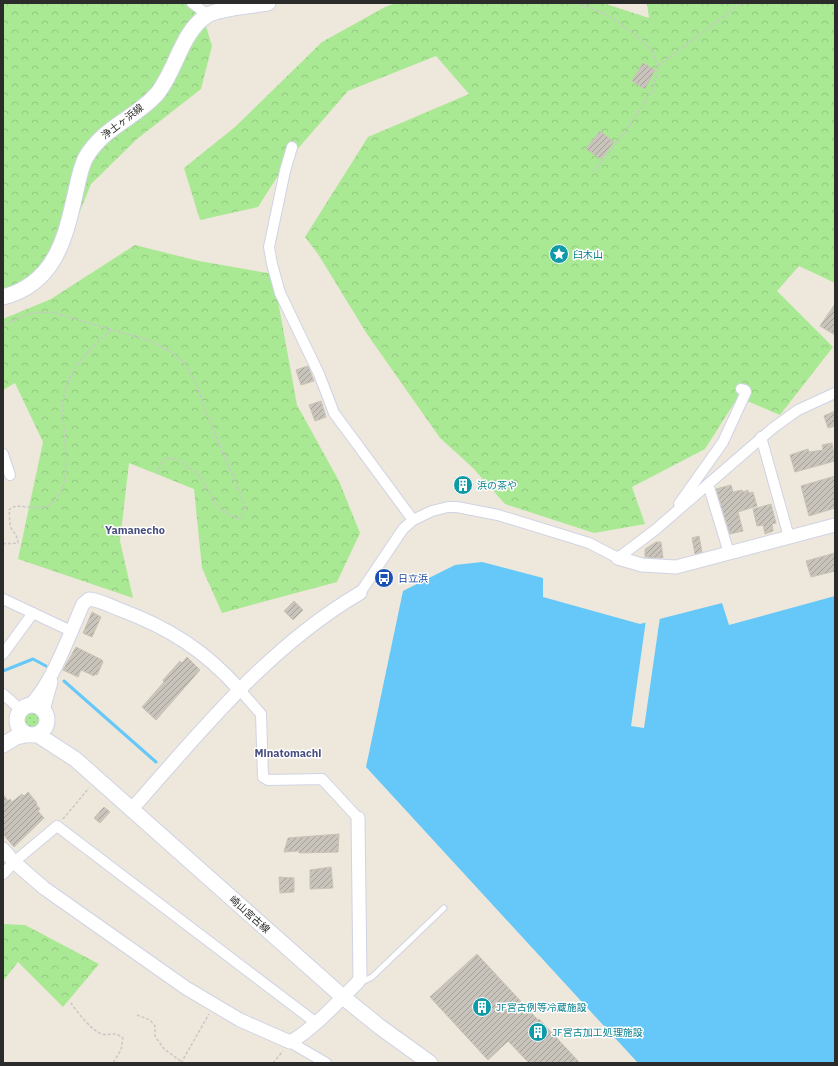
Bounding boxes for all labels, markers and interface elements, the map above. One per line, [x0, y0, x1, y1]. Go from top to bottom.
street label: 浄土ヶ浜線 [99, 101, 146, 142]
place icon: 臼木山 [548, 243, 570, 265]
place label: 臼木山 [573, 248, 603, 261]
building icon: 浜の茶や [452, 474, 474, 496]
place label: 浜の茶や [477, 479, 517, 492]
district label: Yamanecho [105, 523, 165, 537]
bus stop icon: 日立浜 [373, 567, 395, 589]
place label: 日立浜 [398, 572, 428, 585]
district label: Minatomachi [255, 746, 321, 760]
street label: 崎山宮古線 [227, 893, 273, 936]
building icon: JF宮古例等冷蔵施設 [471, 996, 493, 1018]
place label: JF宮古例等冷蔵施設 [496, 1001, 587, 1014]
building icon: JF宮古加工処理施設 [527, 1021, 549, 1043]
place label: JF宮古加工処理施設 [552, 1026, 643, 1039]

